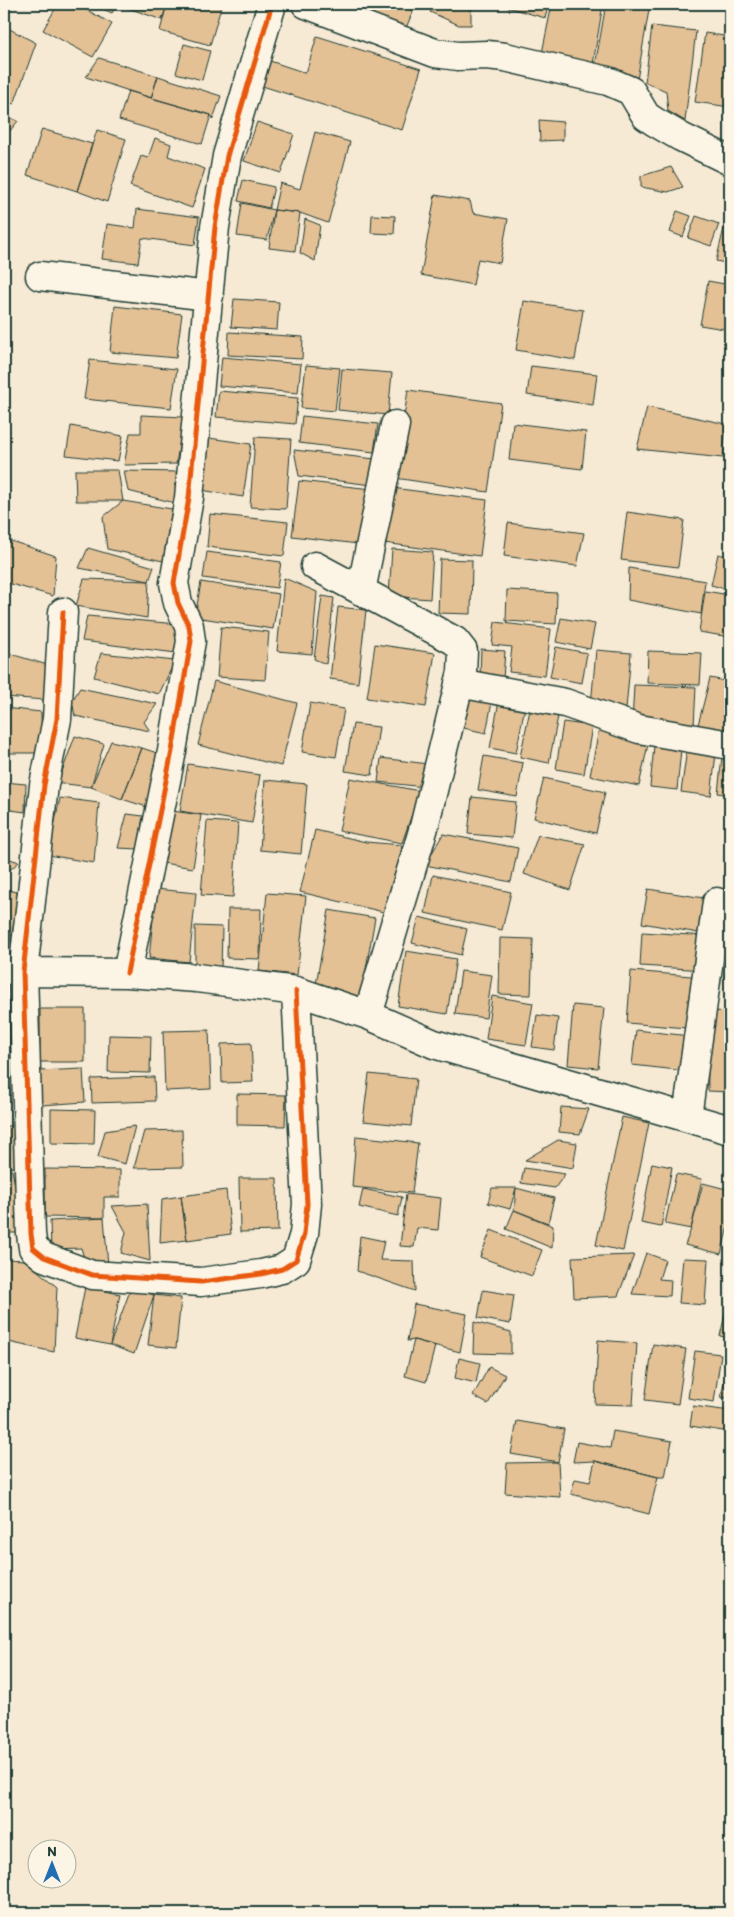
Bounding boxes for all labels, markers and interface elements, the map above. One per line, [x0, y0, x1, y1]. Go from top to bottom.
north arrow [28, 1840, 78, 1890]
text: N [47, 1843, 57, 1860]

